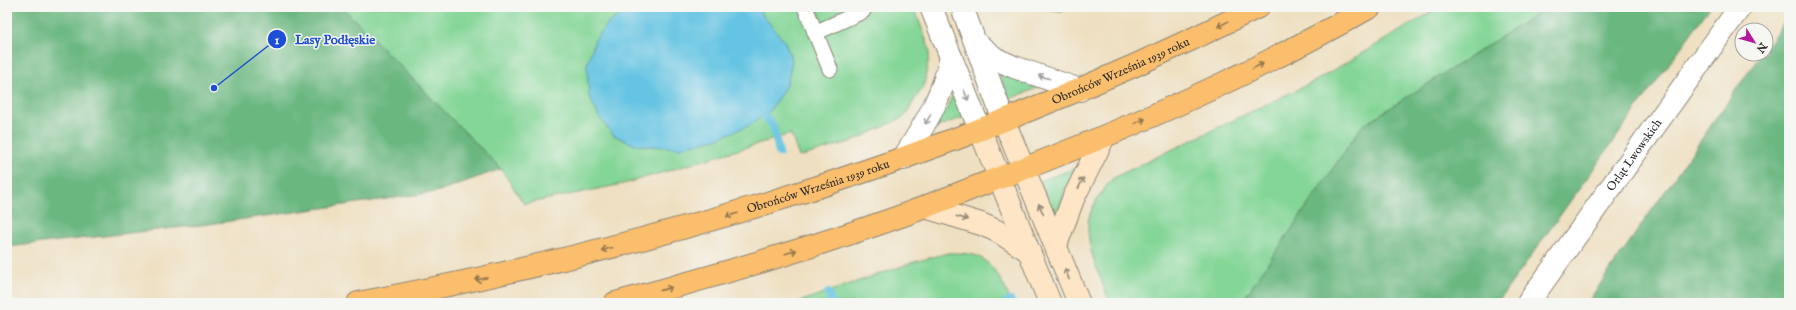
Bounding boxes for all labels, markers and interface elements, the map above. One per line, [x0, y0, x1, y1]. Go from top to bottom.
one-way arrow [1217, 21, 1229, 29]
north arrow [1734, 22, 1774, 62]
callout: Lasy Podłęskie [267, 27, 383, 52]
text: Lasy Podłęskie [294, 32, 375, 49]
text: 1 [275, 33, 280, 48]
street label: Obrońców Września 1939 roku [1050, 34, 1192, 108]
text: N [1752, 39, 1770, 56]
one-way arrow [1251, 62, 1263, 69]
one-way arrow [1038, 73, 1051, 80]
one-way arrow [963, 89, 971, 101]
one-way arrow [923, 113, 931, 125]
street label: Orląt Lwowskich [1603, 116, 1666, 194]
one-way arrow [1134, 117, 1146, 124]
street label: Obrońców Września 1939 roku [745, 156, 892, 217]
one-way arrow [1078, 177, 1085, 189]
one-way arrow [1037, 203, 1044, 215]
one-way arrow [726, 212, 739, 219]
one-way arrow [955, 215, 968, 223]
one-way arrow [601, 246, 614, 253]
one-way arrow [784, 248, 797, 255]
one-way arrow [1063, 268, 1071, 280]
one-way arrow [474, 276, 487, 284]
one-way arrow [660, 285, 673, 292]

